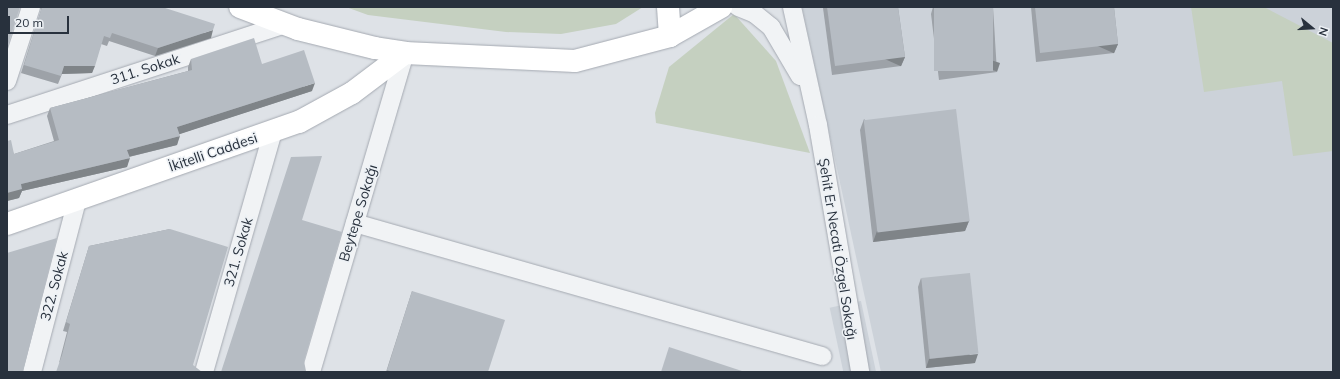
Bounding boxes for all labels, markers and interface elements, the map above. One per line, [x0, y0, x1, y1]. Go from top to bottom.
scale bar [10, 8, 71, 34]
north arrow [1292, 8, 1332, 48]
text: 20 m [15, 15, 43, 30]
text: N [1315, 26, 1331, 38]
street label: 311. Sokak [108, 50, 182, 88]
street label: İkitelli Caddesi [166, 129, 260, 175]
street label: Şehit Er Necati Özgel Sokağı [815, 157, 861, 341]
street label: Beytepe Sokağı [335, 162, 381, 264]
street label: 321. Sokak [220, 215, 256, 289]
street label: 322. Sokak [37, 249, 71, 323]

